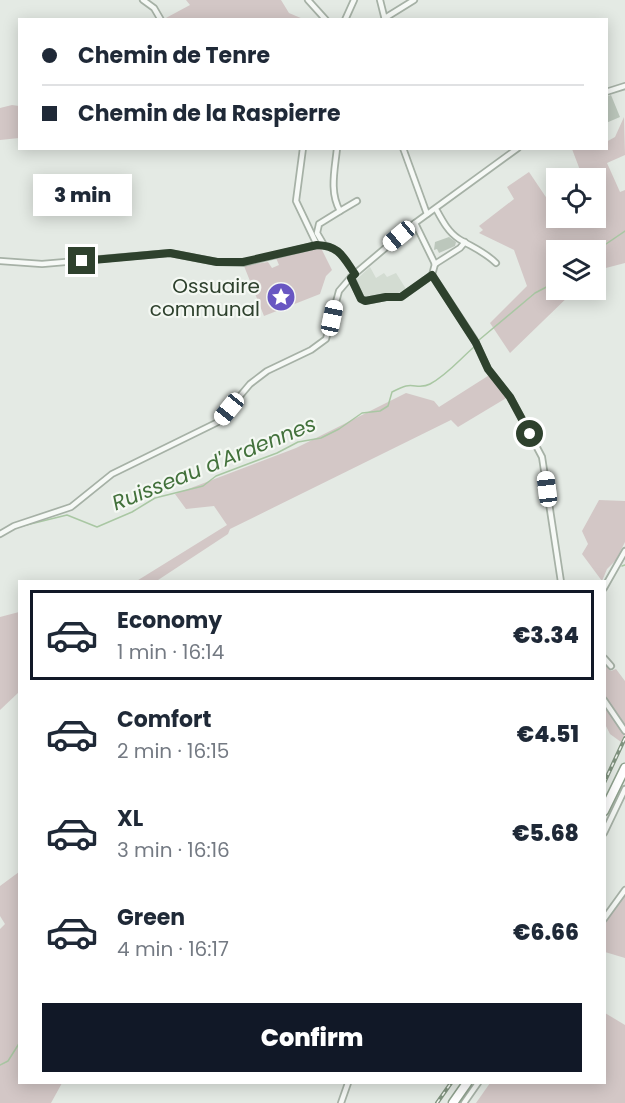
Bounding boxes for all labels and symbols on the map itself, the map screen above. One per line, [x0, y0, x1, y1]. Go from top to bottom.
callout: 3 min [32, 174, 132, 216]
car [379, 218, 419, 254]
route end [68, 247, 95, 274]
place label: Ossuaire communal [150, 272, 260, 323]
place icon: Ossuaire communal [265, 281, 297, 313]
car [319, 299, 345, 337]
car [211, 389, 247, 429]
water label: Ruisseau d'Ardennes [108, 409, 320, 517]
route start [516, 420, 543, 447]
car [536, 470, 558, 508]

